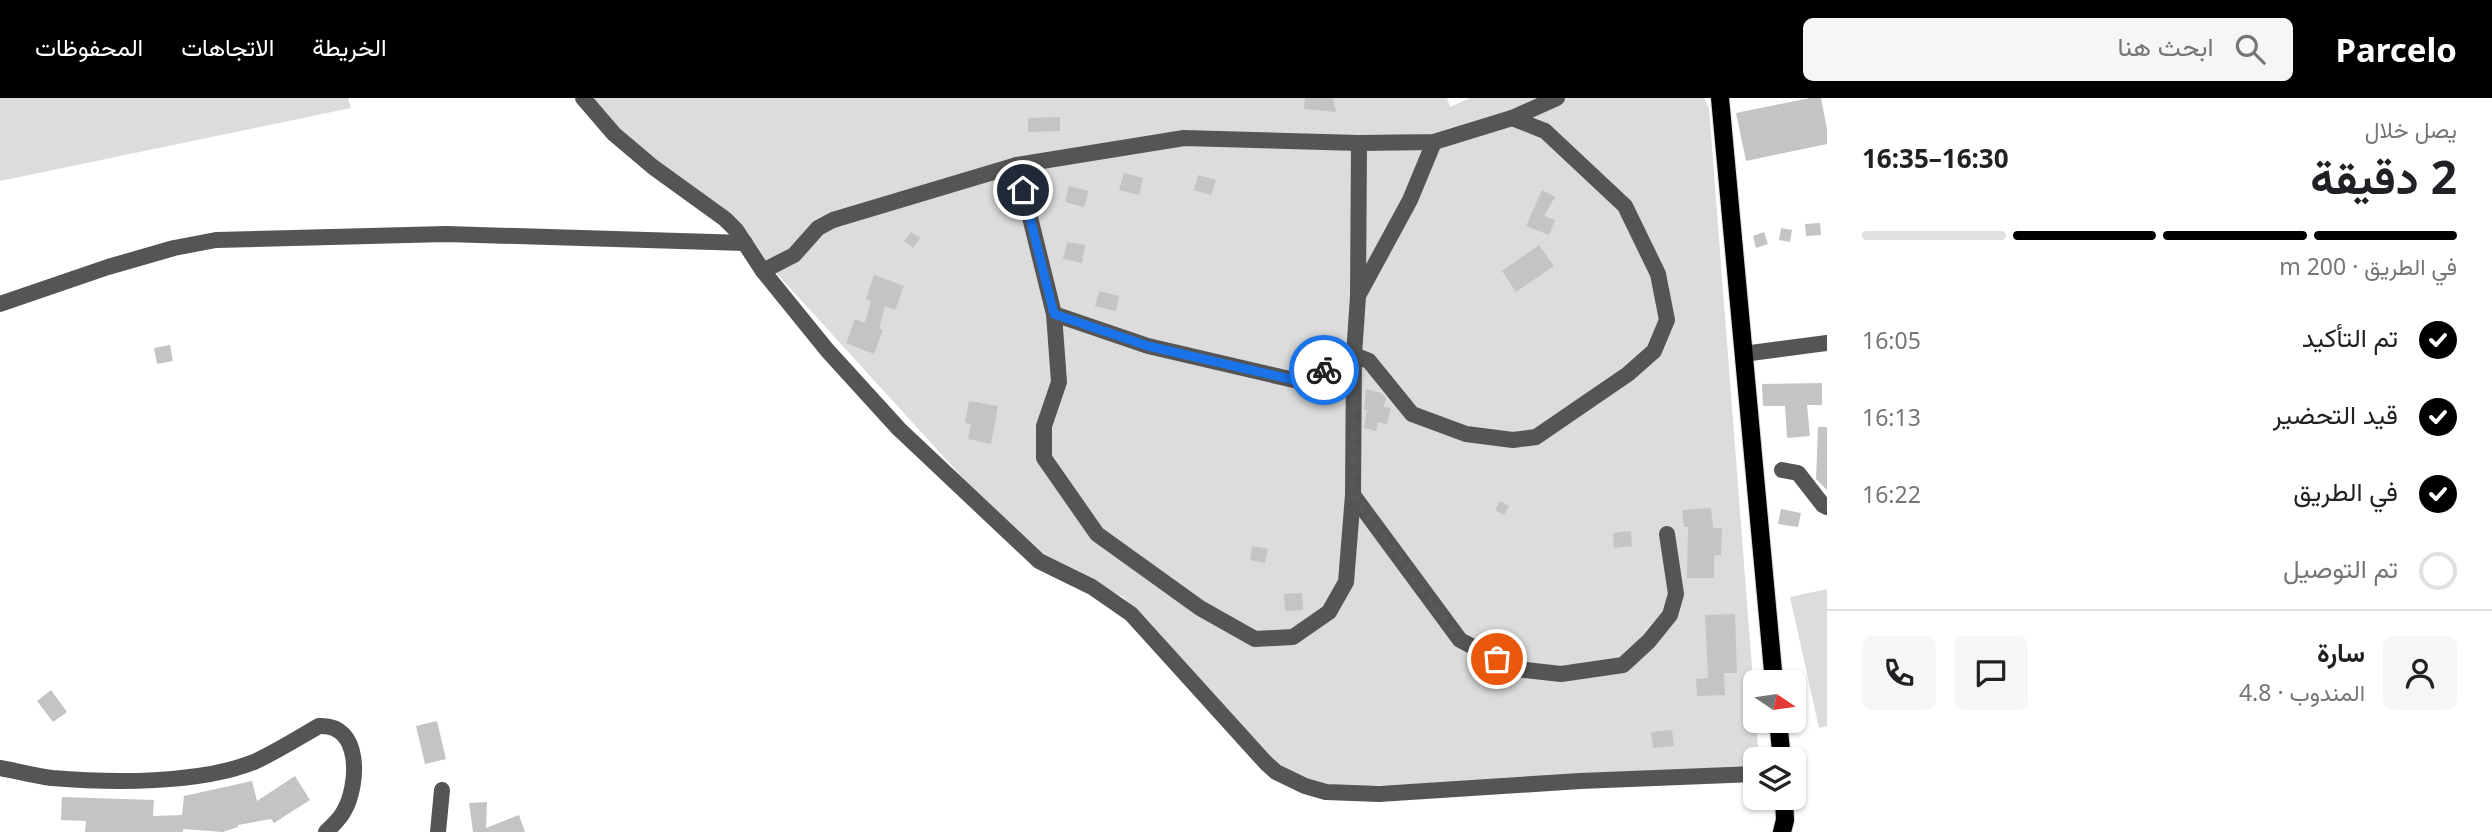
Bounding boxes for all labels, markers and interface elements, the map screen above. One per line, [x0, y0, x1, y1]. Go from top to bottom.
search box [1803, 18, 2293, 81]
text: Parcelo [2335, 27, 2457, 72]
text: ابحث هنا [2117, 28, 2213, 64]
text: المحفوظات [35, 30, 143, 63]
text: الاتجاهات [181, 30, 274, 63]
text: الخريطة [312, 30, 387, 63]
icon: search [2231, 30, 2269, 68]
text: يصل خلال [2365, 113, 2457, 145]
text: 16:30–16:35 [1862, 140, 2009, 176]
text: 2 دقيقة [2310, 145, 2457, 207]
pin [993, 160, 1053, 220]
icon: home [1004, 171, 1042, 209]
text: في الطريق · 200 m [2279, 250, 2457, 282]
text: تم التأكيد [2302, 319, 2398, 355]
icon: check [2419, 321, 2457, 359]
text: 16:05 [1862, 324, 1921, 356]
courier [1289, 335, 1359, 405]
icon: bike [1305, 351, 1343, 389]
text: قيد التحضير [2273, 396, 2398, 432]
icon: check [2419, 398, 2457, 436]
text: 16:13 [1862, 401, 1921, 433]
text: في الطريق [2293, 473, 2398, 509]
icon: check [2419, 475, 2457, 513]
text: 16:22 [1862, 478, 1921, 510]
text: تم التوصيل [2283, 550, 2398, 586]
pin [1467, 629, 1527, 689]
text: سارة [2317, 634, 2365, 670]
button: phone [1862, 636, 1936, 710]
button: chat [1954, 636, 2028, 710]
button: person [2383, 636, 2457, 710]
icon: bag [1478, 640, 1516, 678]
north arrow [1743, 670, 1806, 733]
map controls [1743, 670, 1806, 810]
text: المندوب · 4.8 [2239, 676, 2365, 708]
button: layers [1743, 747, 1806, 810]

